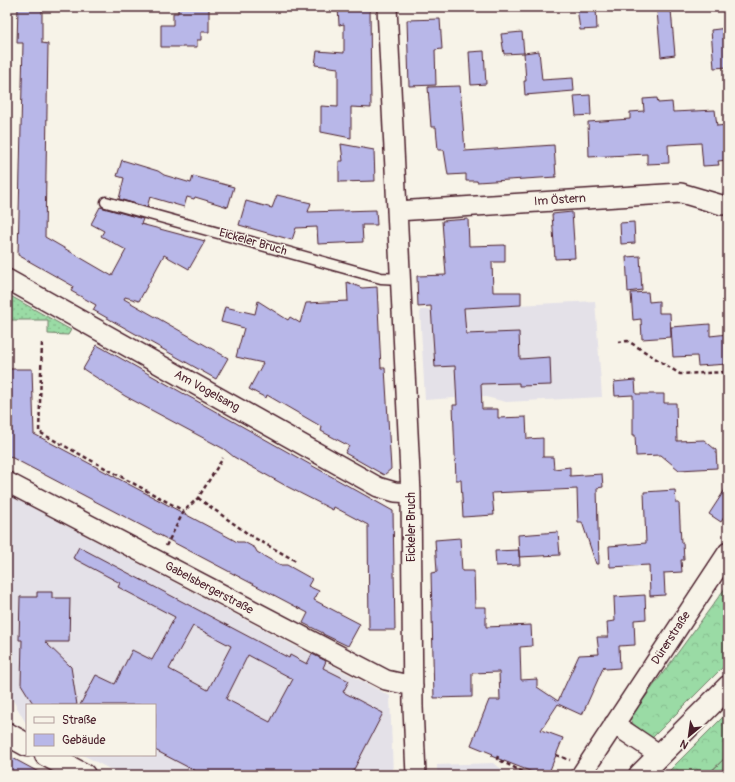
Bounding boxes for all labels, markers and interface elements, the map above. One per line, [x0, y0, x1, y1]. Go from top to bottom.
street label: Im Östern [534, 190, 587, 209]
street label: Eickeler Bruch [217, 225, 289, 259]
street label: Am Vogelsang [172, 367, 242, 415]
street label: Eickeler Bruch [404, 492, 419, 562]
street label: Gabelsbergerstraße [162, 558, 256, 618]
street label: Dürerstraße [648, 608, 694, 667]
legend [26, 704, 156, 756]
text: Straße [62, 713, 96, 728]
north arrow [669, 716, 709, 756]
text: Gebäude [62, 733, 106, 748]
text: N [677, 737, 691, 752]

